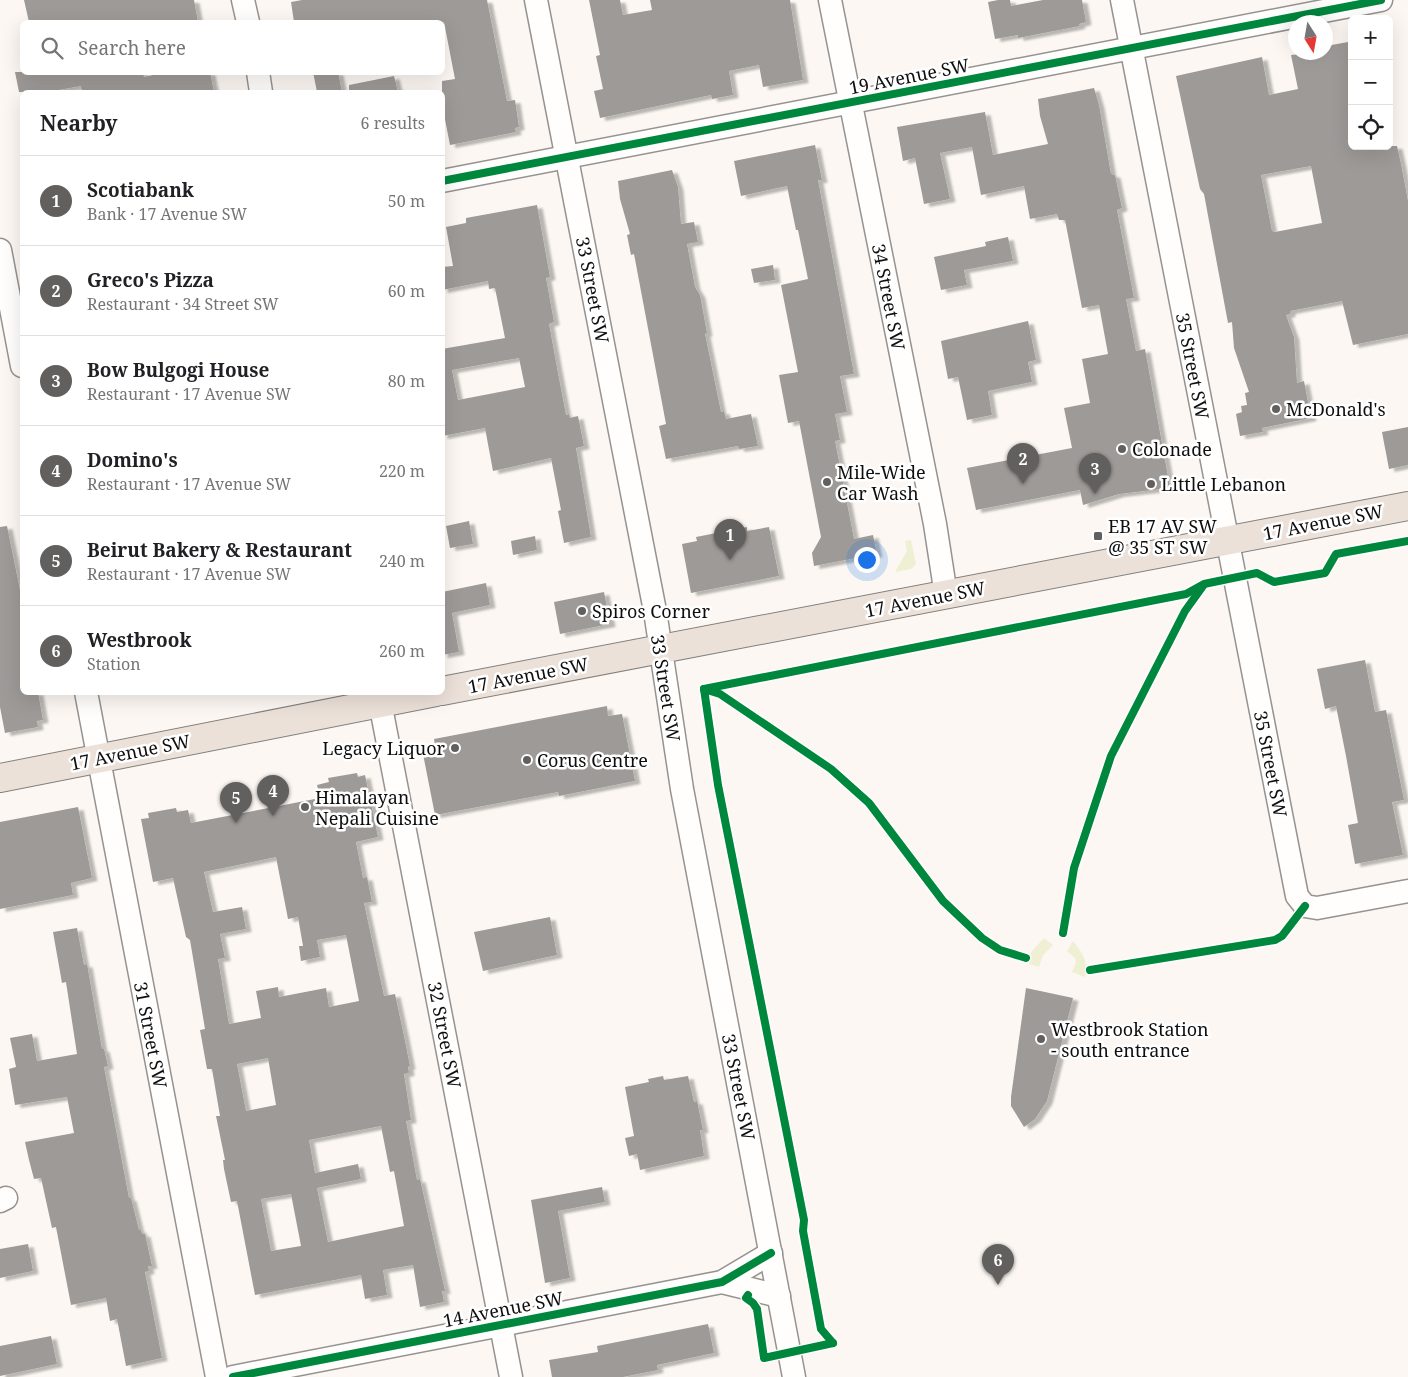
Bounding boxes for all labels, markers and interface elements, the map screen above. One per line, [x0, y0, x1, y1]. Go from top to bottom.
north arrow [1288, 15, 1333, 60]
map controls [1348, 15, 1393, 150]
button: + [1348, 15, 1393, 60]
search box [20, 20, 445, 75]
icon: search [38, 34, 66, 62]
text: Search here [78, 35, 186, 61]
street label: 19 Avenue SW [847, 53, 971, 99]
button: − [1348, 60, 1393, 105]
button: locate [1348, 105, 1393, 150]
text: Nearby [40, 109, 118, 137]
text: 6 results [361, 112, 425, 134]
text: Scotiabank [87, 177, 194, 203]
text: 1 [51, 190, 61, 212]
text: 50 m [388, 190, 425, 212]
text: Bank · 17 Avenue SW [87, 203, 247, 225]
street label: 33 Street SW [571, 235, 615, 345]
street label: 34 Street SW [867, 242, 911, 352]
text: Greco's Pizza [87, 267, 214, 293]
text: 2 [51, 280, 61, 302]
text: 60 m [388, 280, 425, 302]
text: Restaurant · 34 Street SW [87, 293, 279, 315]
street label: 35 Street SW [1171, 311, 1215, 421]
text: Bow Bulgogi House [87, 357, 269, 383]
text: 3 [51, 370, 61, 392]
text: 80 m [388, 370, 425, 392]
text: Restaurant · 17 Avenue SW [87, 383, 291, 405]
place label: McDonald's [1286, 397, 1386, 421]
marker: McDonald's [1270, 403, 1282, 415]
place label: Colonade [1132, 437, 1212, 461]
pin: 2 [1007, 443, 1039, 484]
marker: Colonade [1116, 443, 1128, 455]
text: Domino's [87, 447, 178, 473]
pin: 3 [1079, 453, 1111, 494]
text: 4 [51, 460, 61, 482]
text: 220 m [379, 460, 425, 482]
place label: Mile-Wide Car Wash [837, 460, 926, 505]
place label: Little Lebanon [1161, 472, 1287, 496]
text: Restaurant · 17 Avenue SW [87, 473, 291, 495]
marker: Mile-Wide Car Wash [821, 476, 833, 488]
marker: Little Lebanon [1145, 478, 1157, 490]
street label: 17 Avenue SW [1261, 499, 1385, 545]
place label: EB 17 AV SW @ 35 ST SW [1108, 514, 1217, 559]
pin: 1 [714, 519, 746, 560]
marker: EB 17 AV SW @ 35 ST SW [1092, 530, 1104, 542]
text: Beirut Bakery & Restaurant [87, 537, 352, 563]
your location [854, 547, 880, 573]
text: 5 [51, 550, 61, 572]
text: 240 m [379, 550, 425, 572]
text: Restaurant · 17 Avenue SW [87, 563, 291, 585]
street label: 17 Avenue SW [863, 576, 987, 622]
place label: Spiros Corner [592, 599, 710, 623]
marker: Spiros Corner [576, 605, 588, 617]
text: Westbrook [87, 627, 192, 653]
street label: 33 Street SW [646, 633, 686, 743]
text: 6 [51, 640, 61, 662]
text: 260 m [379, 640, 425, 662]
street label: 17 Avenue SW [466, 652, 590, 698]
text: Station [87, 653, 141, 675]
street label: 35 Street SW [1249, 709, 1293, 819]
street label: 17 Avenue SW [68, 729, 192, 775]
place label: Legacy Liquor [322, 736, 446, 760]
marker: Legacy Liquor [449, 742, 461, 754]
place label: Corus Centre [537, 748, 648, 772]
marker: Corus Centre [521, 754, 533, 766]
pin: 4 [257, 775, 289, 816]
pin: 5 [220, 782, 252, 823]
place label: Himalayan Nepali Cuisine [315, 785, 439, 830]
marker: Himalayan Nepali Cuisine [299, 801, 311, 813]
street label: 31 Street SW [129, 980, 173, 1090]
street label: 32 Street SW [423, 980, 467, 1090]
place label: Westbrook Station - south entrance [1051, 1017, 1209, 1062]
street label: 33 Street SW [717, 1032, 761, 1142]
marker: Westbrook Station - south entrance [1035, 1033, 1047, 1045]
pin: 6 [982, 1244, 1014, 1285]
street label: 14 Avenue SW [441, 1286, 565, 1332]

